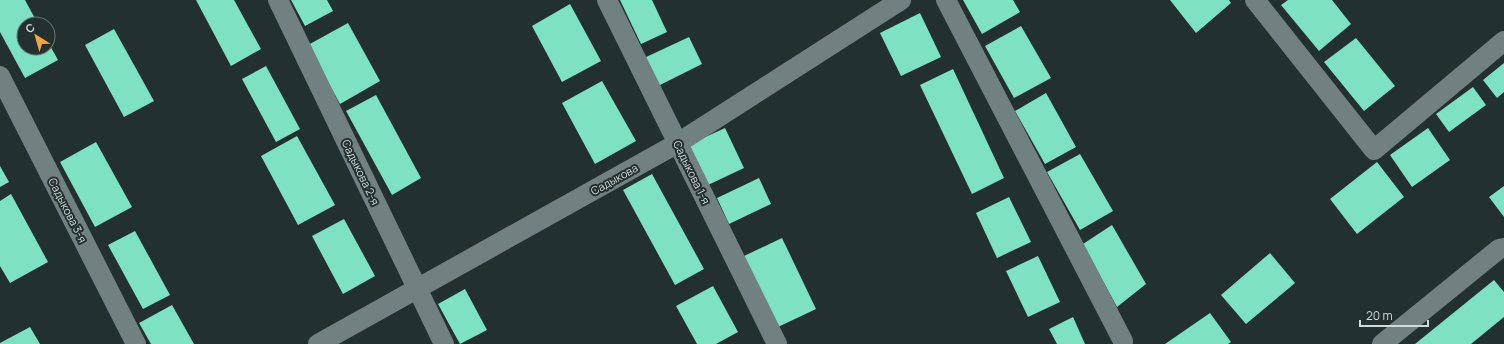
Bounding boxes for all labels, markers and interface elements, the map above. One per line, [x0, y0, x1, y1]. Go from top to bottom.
north arrow [16, 16, 56, 56]
text: С [22, 19, 37, 36]
street label: Садыкова 2-я [339, 137, 383, 207]
street label: Садыкова 1-я [670, 138, 714, 206]
street label: Садыкова [588, 160, 640, 198]
street label: Садыкова 3-я [45, 175, 91, 245]
scale bar [1360, 302, 1428, 328]
text: 20 m [1366, 307, 1393, 324]

